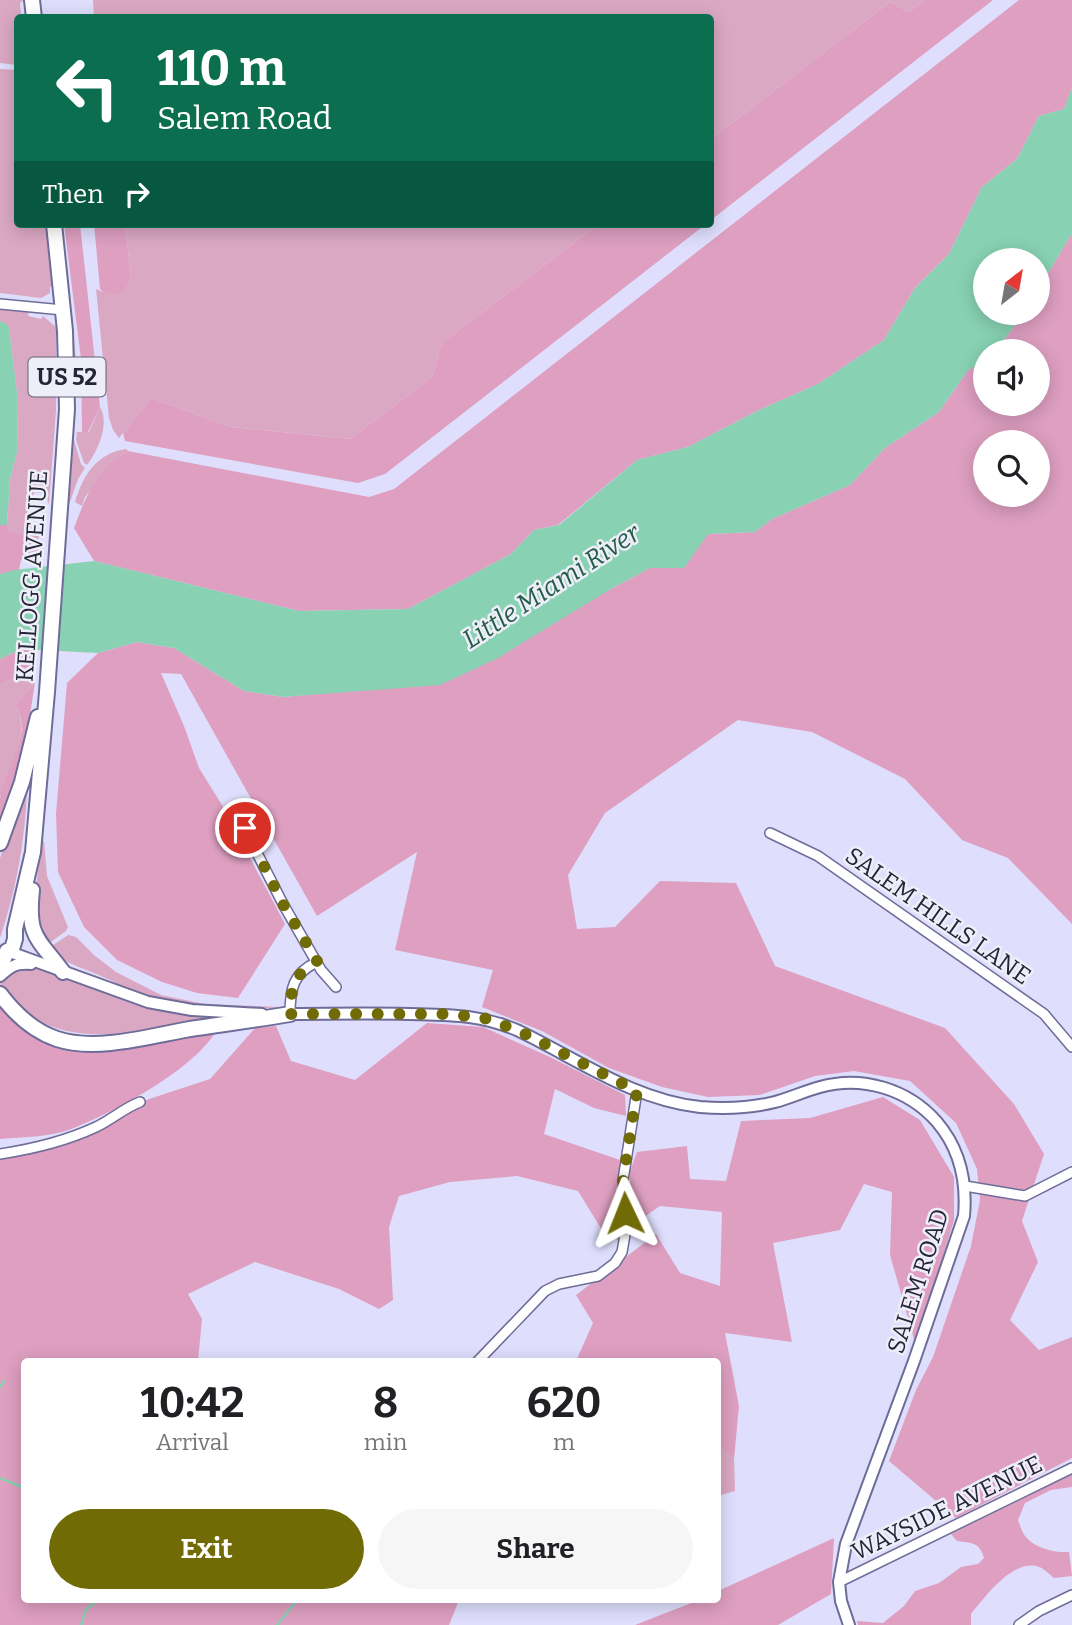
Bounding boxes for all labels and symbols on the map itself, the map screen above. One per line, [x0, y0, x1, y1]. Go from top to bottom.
north arrow [973, 248, 1050, 326]
road number: US 52 [28, 358, 106, 396]
street label: KELLOGG AVENUE [11, 469, 53, 683]
water label: Little Miami River [457, 517, 647, 655]
pin [215, 798, 275, 858]
street label: SALEM HILLS LANE [840, 842, 1036, 990]
position arrow [588, 1176, 662, 1250]
street label: SALEM ROAD [881, 1205, 955, 1357]
street label: WAYSIDE AVENUE [847, 1450, 1047, 1566]

